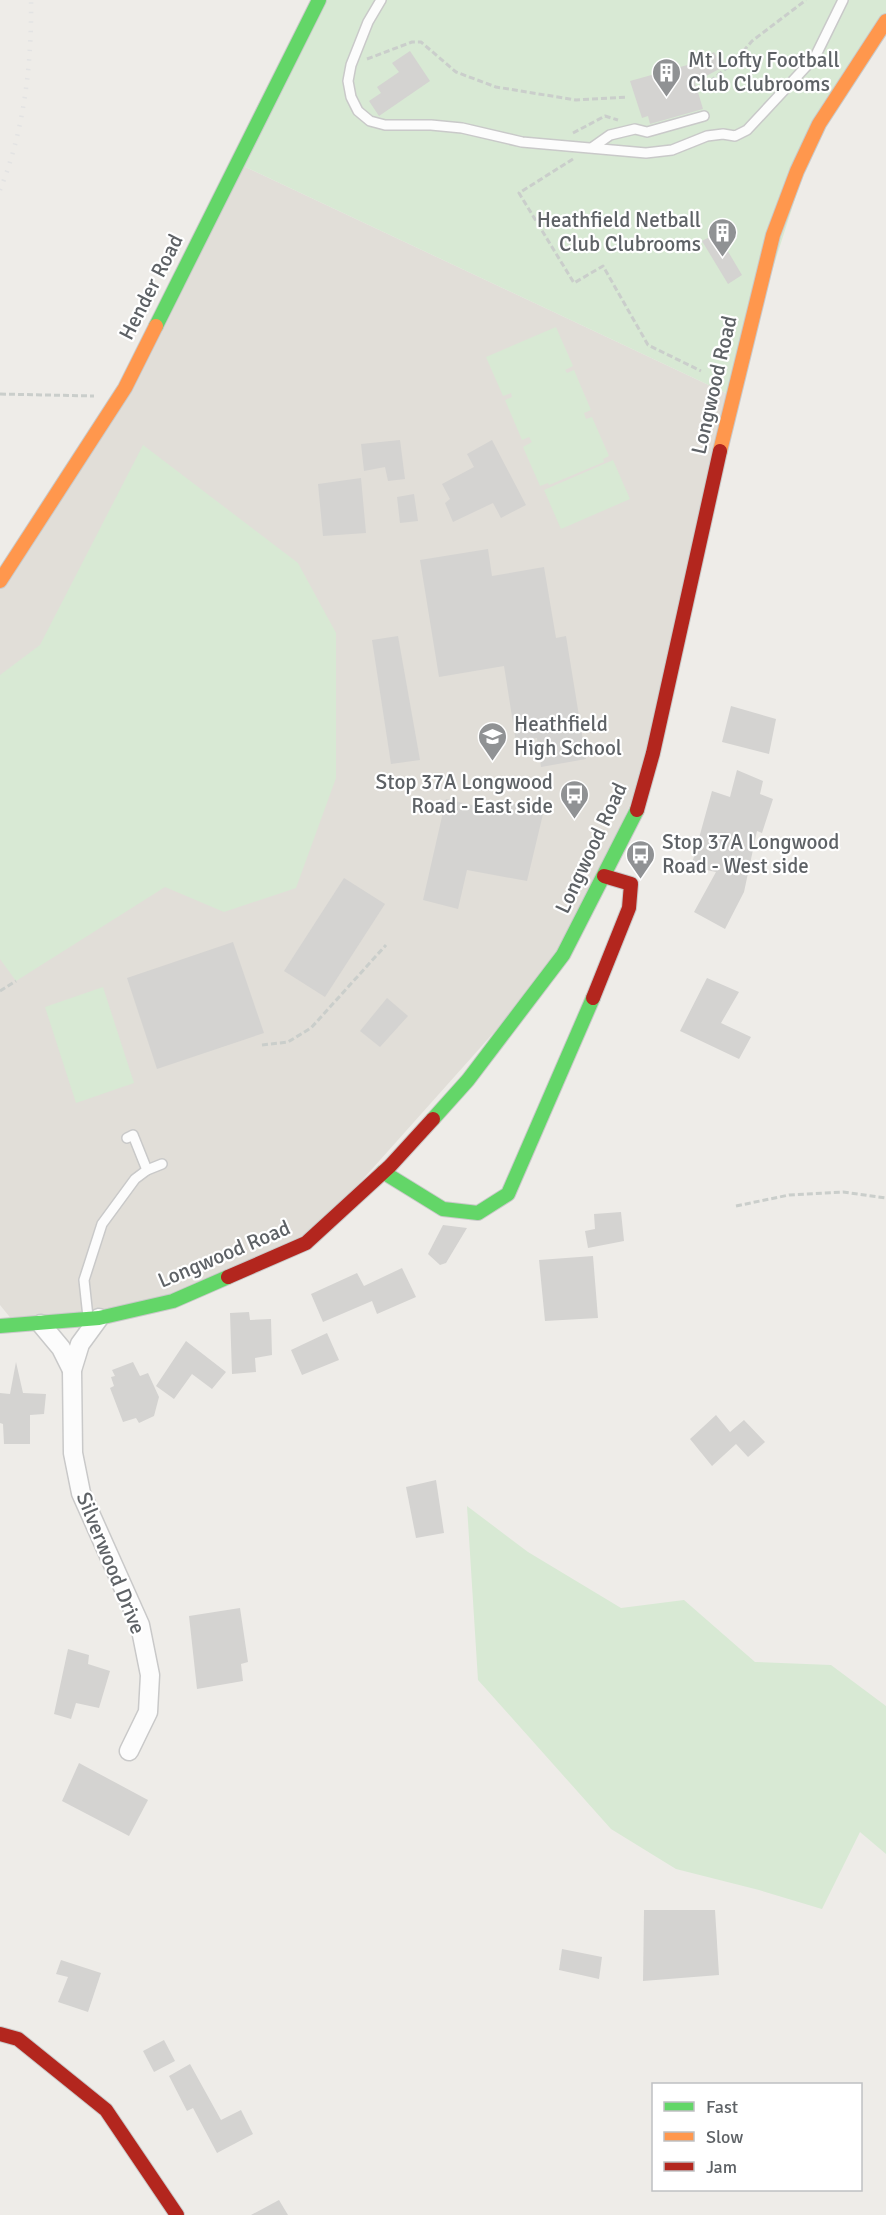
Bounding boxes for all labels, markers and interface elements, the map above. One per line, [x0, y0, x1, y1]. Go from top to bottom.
place label: Mt Lofty Football Club Clubrooms [688, 47, 840, 97]
building icon: Mt Lofty Football Club Clubrooms [651, 56, 683, 98]
place label: Heathfield Netball Club Clubrooms [537, 207, 701, 257]
building icon: Heathfield Netball Club Clubrooms [706, 216, 738, 258]
street label: Hender Road [113, 230, 189, 344]
street label: Longwood Road [685, 313, 743, 457]
place label: Heathfield High School [514, 711, 622, 761]
school or university icon: Heathfield High School [477, 720, 509, 762]
place label: Stop 37A Longwood Road - East side [376, 769, 553, 819]
street label: Longwood Road [549, 778, 633, 918]
bus stop icon: Stop 37A Longwood Road - East side [558, 778, 590, 820]
place label: Stop 37A Longwood Road - West side [662, 829, 839, 879]
bus stop icon: Stop 37A Longwood Road - West side [625, 838, 657, 880]
street label: Longwood Road [154, 1214, 294, 1294]
street label: Silverwood Drive [71, 1488, 151, 1638]
legend [652, 2083, 862, 2191]
text: Fast [706, 2096, 738, 2118]
text: Slow [706, 2126, 743, 2148]
text: Jam [706, 2156, 737, 2178]

